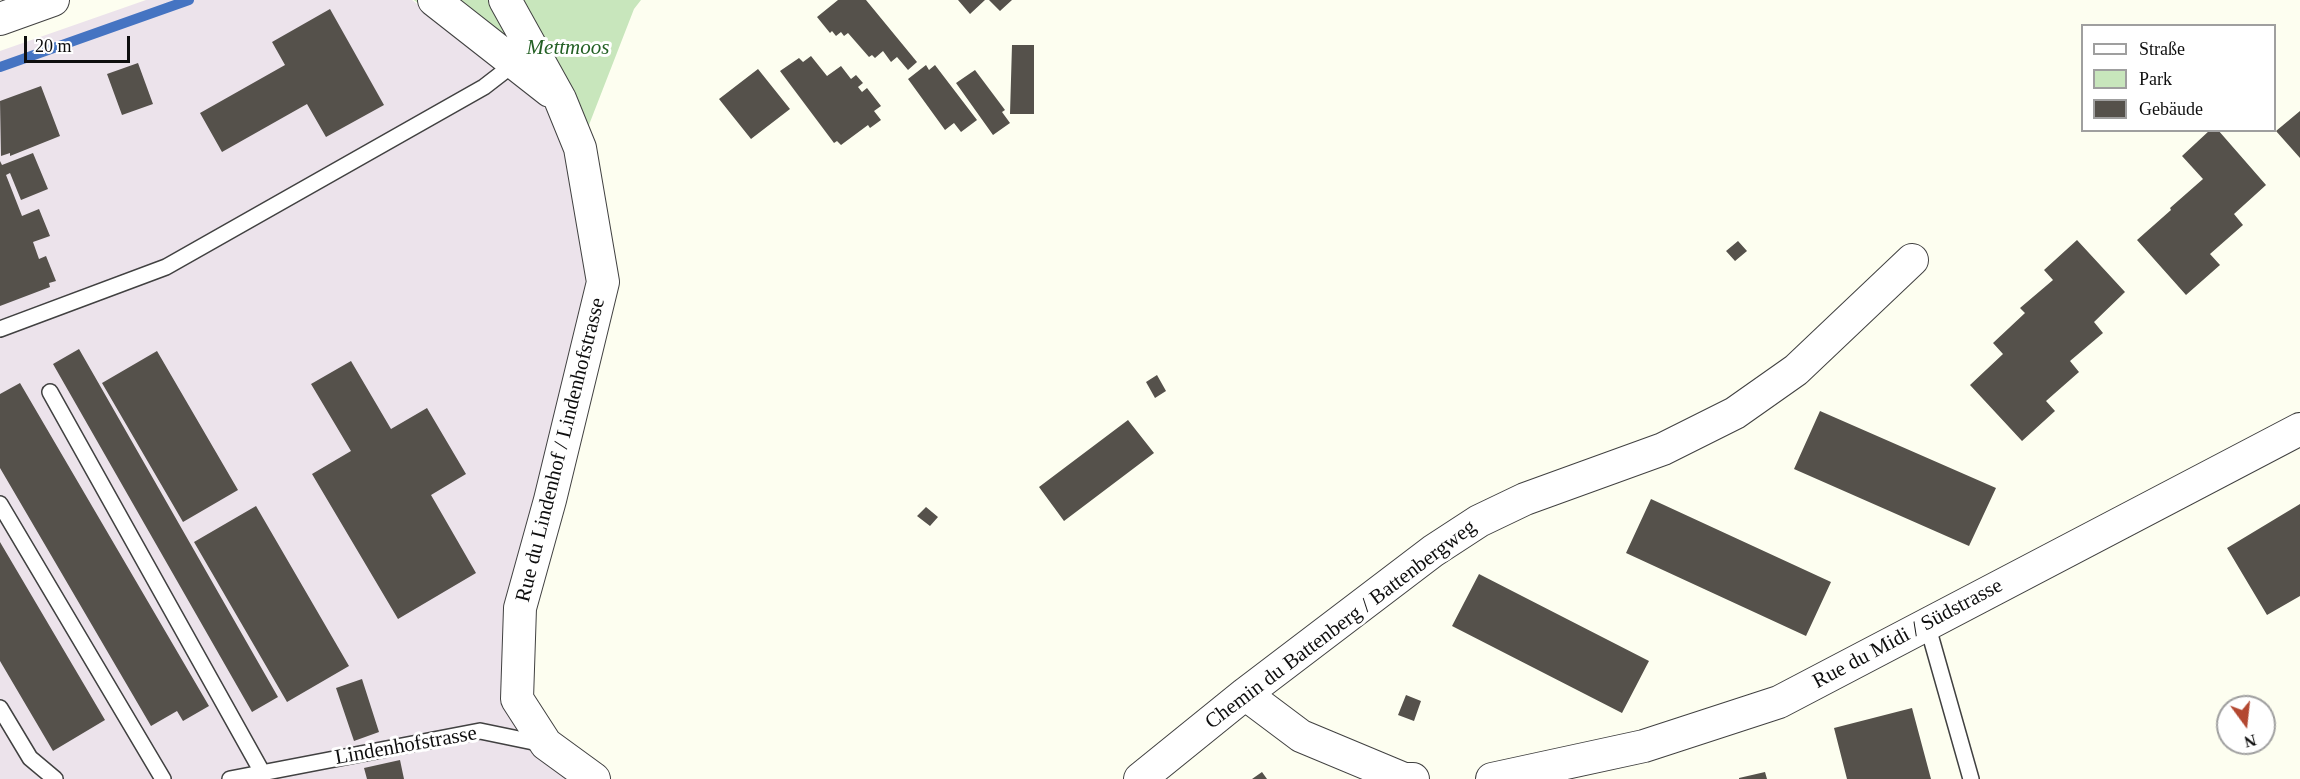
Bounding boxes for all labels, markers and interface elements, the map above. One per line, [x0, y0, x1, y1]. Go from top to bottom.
scale bar [27, 24, 134, 62]
legend [2081, 24, 2276, 132]
park label: Mettmoos [527, 35, 609, 61]
text: 20 m [35, 36, 72, 56]
text: Straße [2139, 39, 2185, 59]
text: Park [2139, 69, 2172, 89]
text: Gebäude [2139, 99, 2203, 119]
street label: Rue du Lindenhof / Lindenhofstrasse [511, 295, 611, 605]
street label: Chemin du Battenberg / Battenbergweg [1201, 515, 1481, 735]
street label: Rue du Midi / Südstrasse [1809, 573, 2007, 695]
north arrow [2216, 695, 2276, 755]
street label: Lindenhofstrasse [333, 721, 479, 771]
text: N [2242, 731, 2258, 751]

